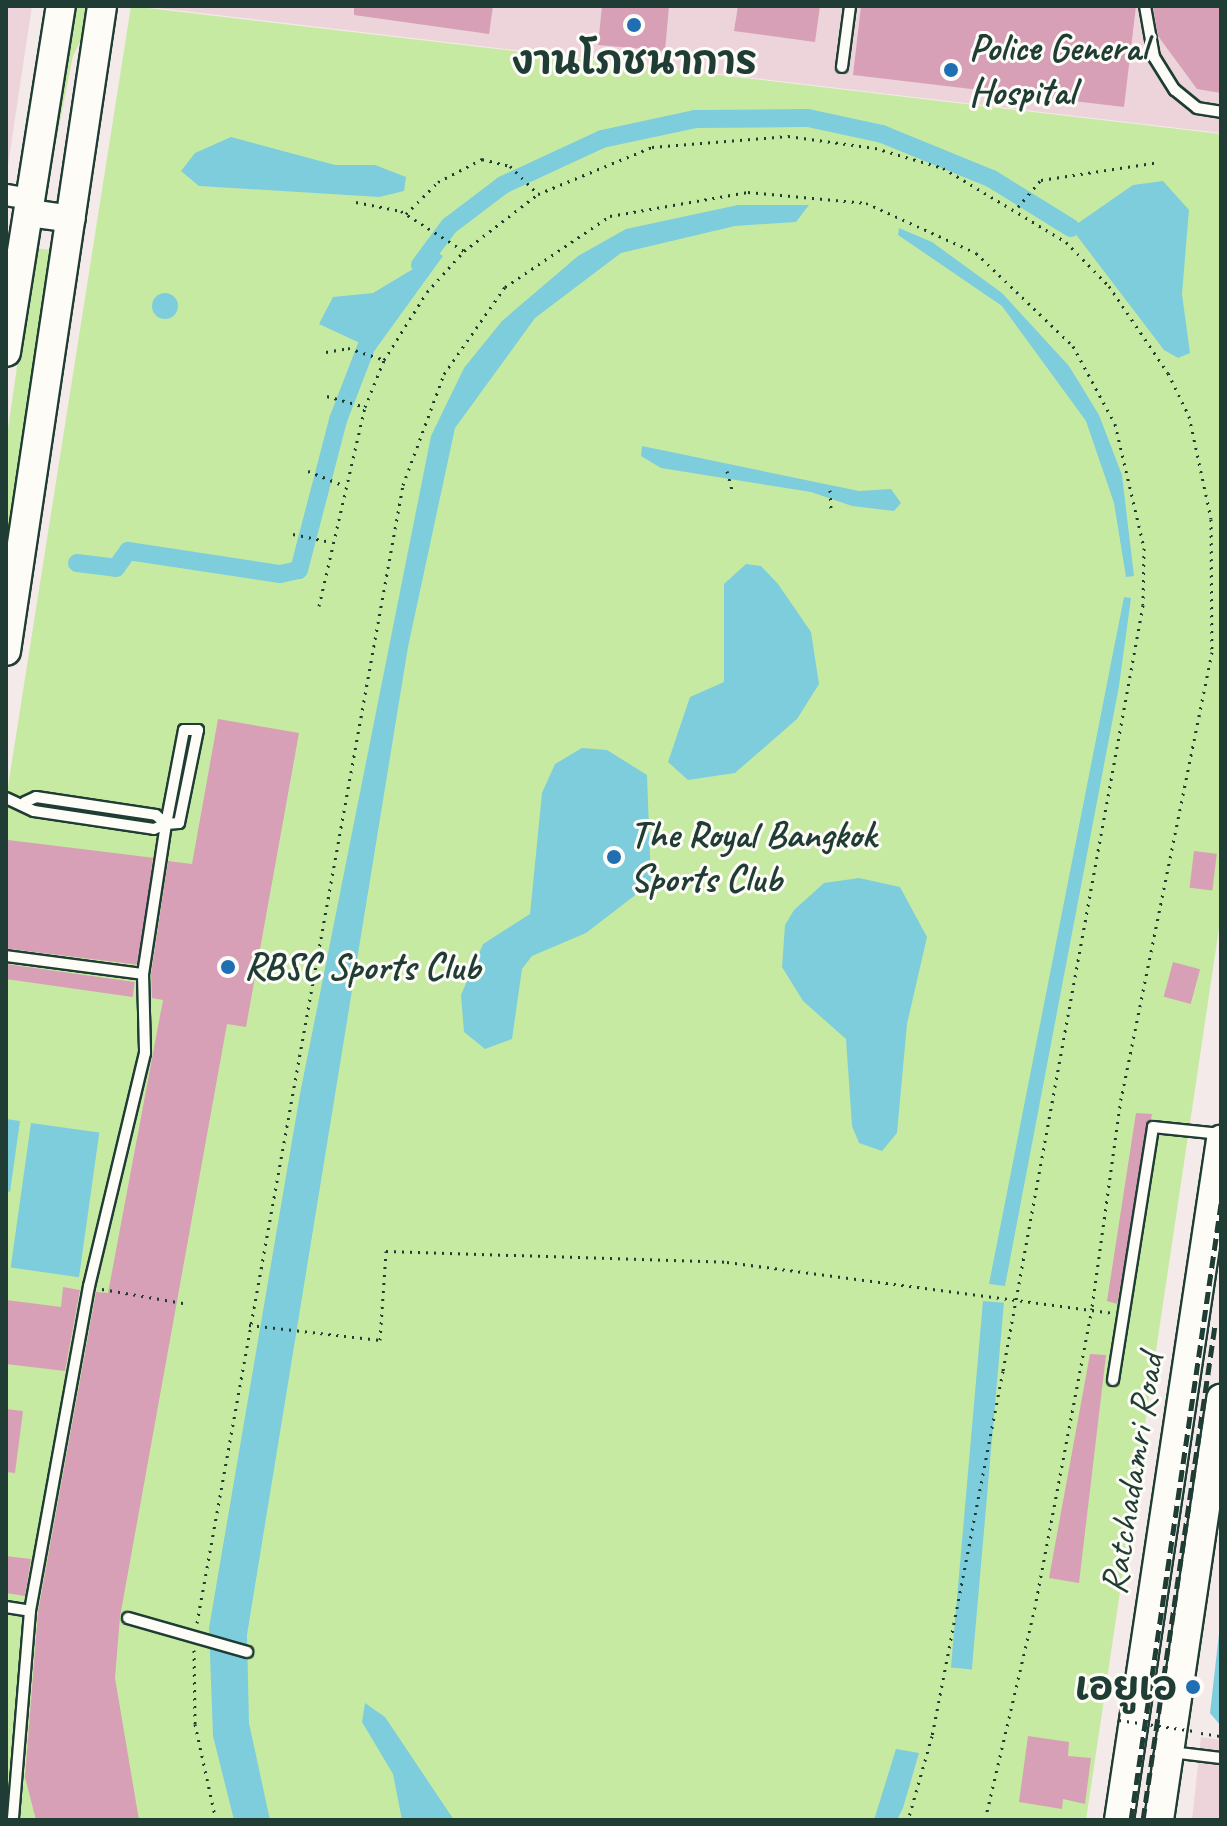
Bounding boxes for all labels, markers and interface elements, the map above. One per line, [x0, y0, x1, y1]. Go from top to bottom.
marker: งานโภชนาการ [625, 16, 643, 34]
place label: Police General Hospital [969, 25, 1147, 114]
place label: งานโภชนาการ [511, 38, 757, 84]
marker: Police General Hospital [940, 59, 962, 81]
place label: The Royal Bangkok Sports Club [630, 812, 876, 902]
marker: The Royal Bangkok Sports Club [605, 848, 623, 866]
place label: RBSC Sports Club [244, 944, 480, 990]
marker: RBSC Sports Club [219, 958, 237, 976]
street label: Ratchadamri Road [1091, 1351, 1173, 1597]
place label: เอยูเอ [1075, 1664, 1177, 1710]
marker: เอยูเอ [1184, 1678, 1202, 1696]

